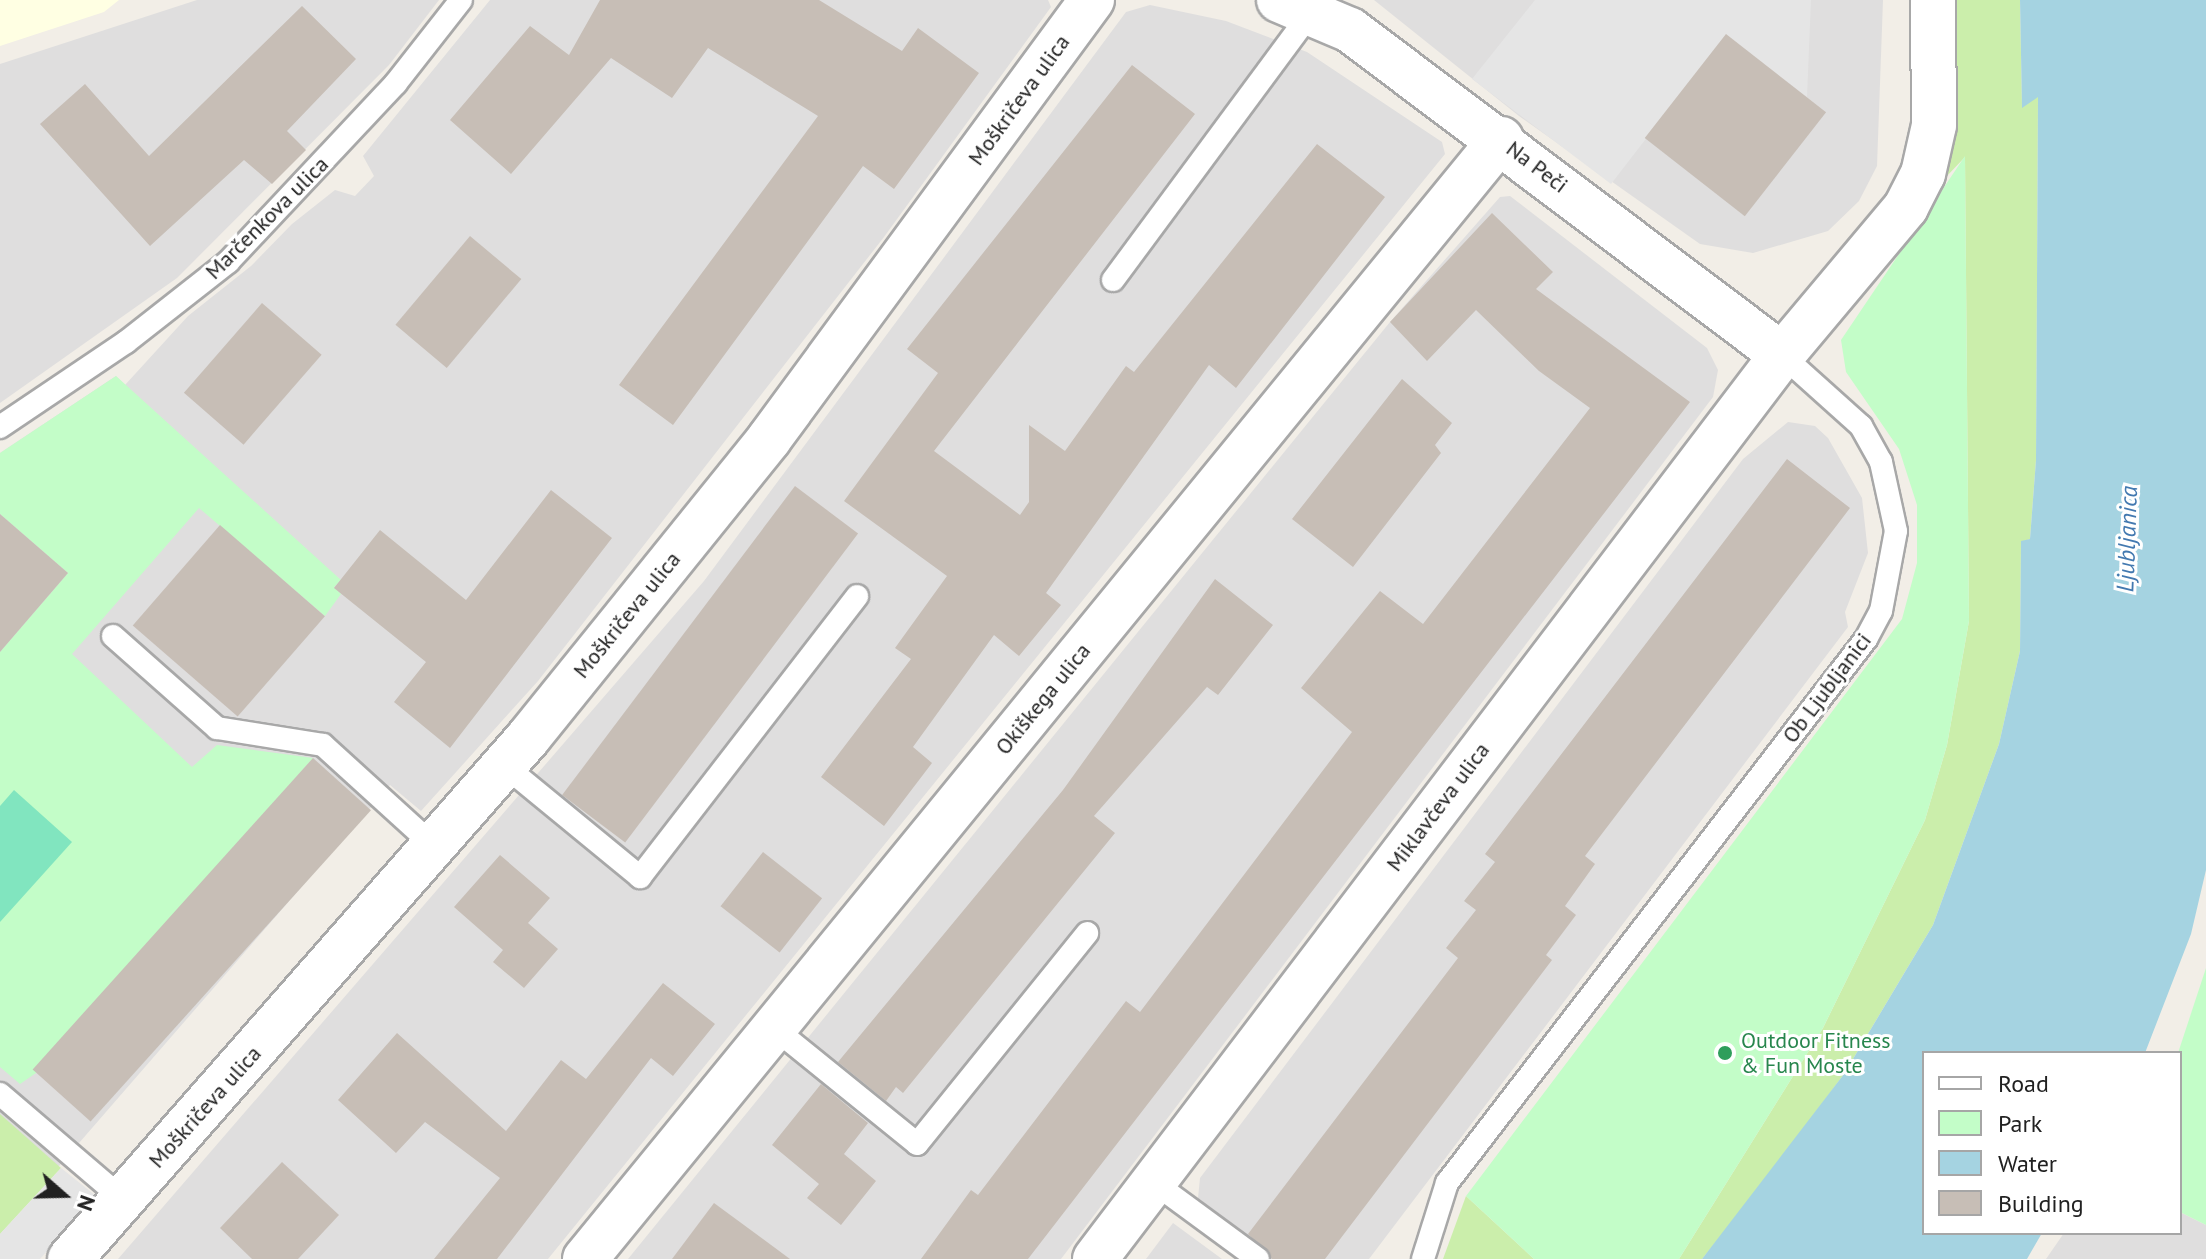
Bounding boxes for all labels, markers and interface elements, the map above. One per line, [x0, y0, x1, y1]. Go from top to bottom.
street label: Moškričeva ulica [963, 30, 1075, 170]
street label: Na Peči [1501, 135, 1573, 199]
street label: Marčenkova ulica [200, 151, 334, 285]
water label: Ljubljanica [2111, 485, 2143, 593]
street label: Moškričeva ulica [568, 547, 686, 683]
street label: Ob Ljubljanici [1777, 628, 1877, 748]
street label: Okiškega ulica [990, 638, 1096, 760]
street label: Miklavčeva ulica [1381, 738, 1495, 876]
place label: Outdoor Fitness & Fun Moste [1741, 1027, 1891, 1078]
street label: Moškričeva ulica [143, 1041, 267, 1173]
marker: Outdoor Fitness & Fun Moste [1716, 1044, 1734, 1062]
legend [1922, 1051, 2182, 1235]
text: Road [1998, 1068, 2049, 1099]
text: Park [1998, 1108, 2042, 1139]
text: Water [1998, 1148, 2057, 1179]
north arrow [24, 1155, 104, 1235]
text: Building [1998, 1188, 2084, 1219]
text: N [71, 1192, 102, 1215]

